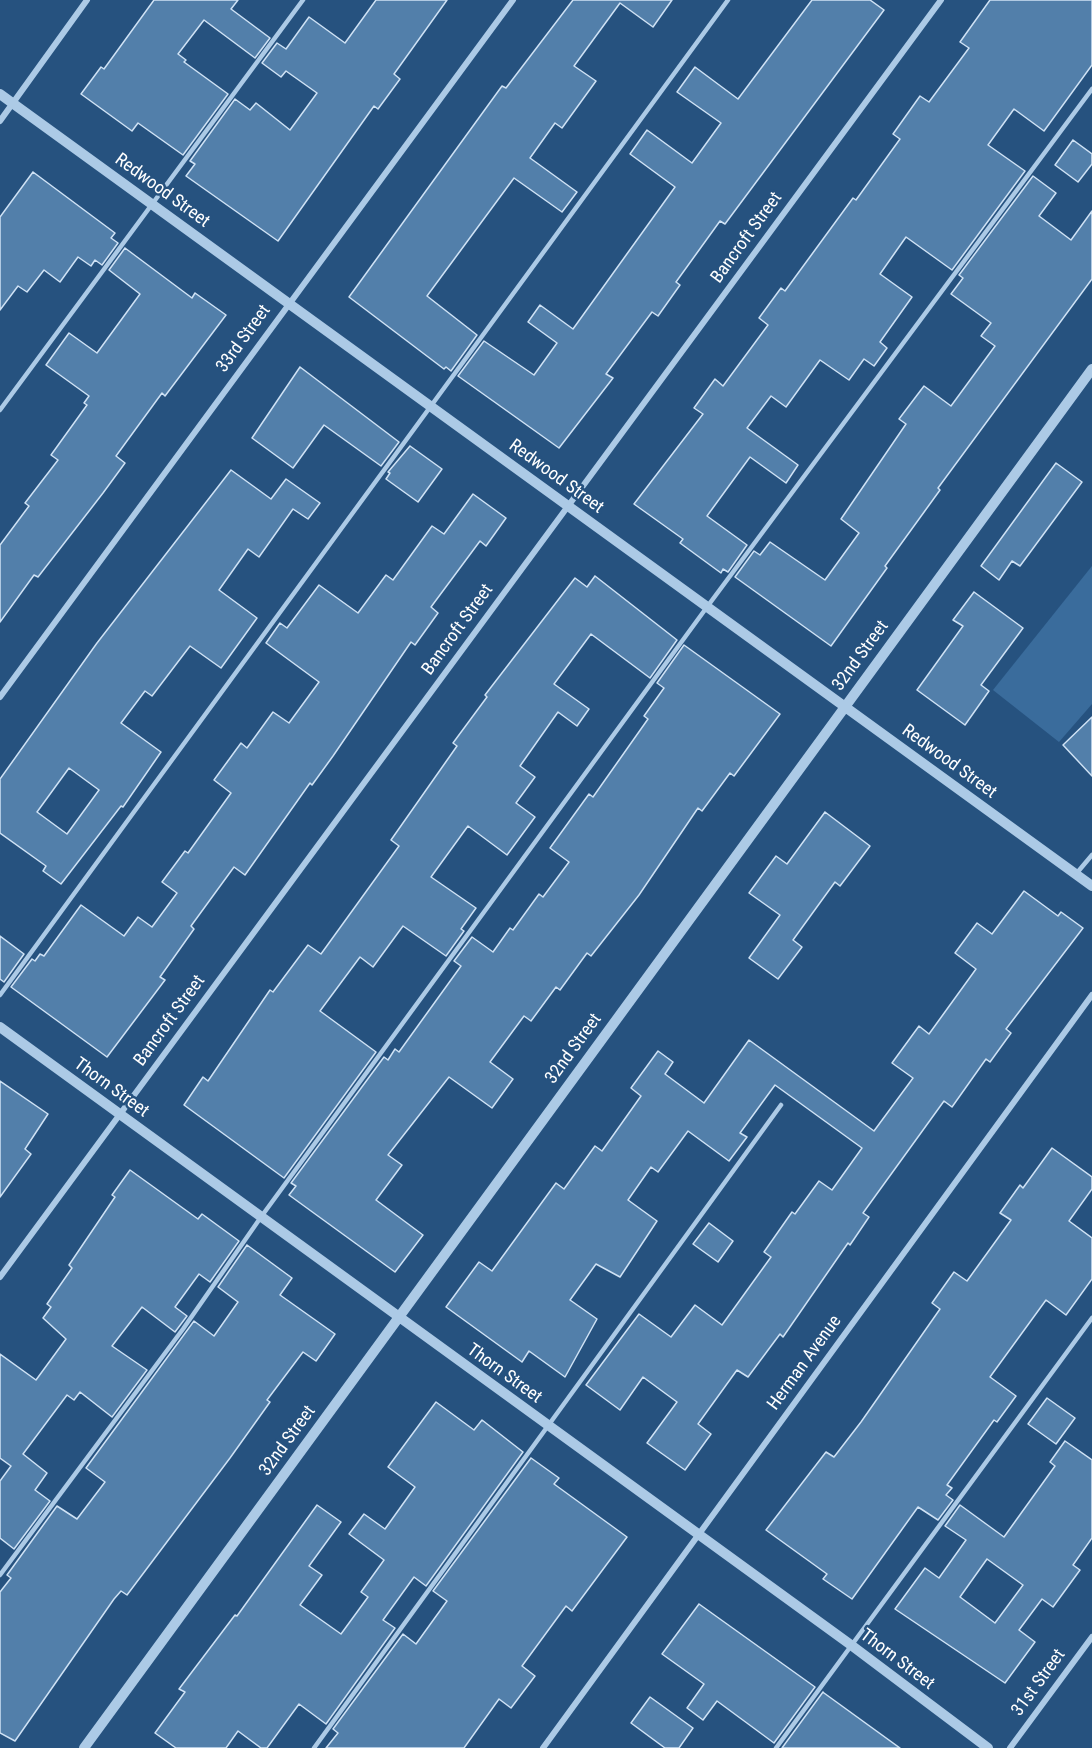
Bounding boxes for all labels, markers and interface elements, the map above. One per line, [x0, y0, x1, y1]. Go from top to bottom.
street label: Redwood Street [110, 149, 214, 233]
street label: Bancroft Street [707, 188, 787, 288]
street label: 33rd Street [212, 301, 276, 377]
street label: Redwood Street [504, 435, 608, 519]
street label: Bancroft Street [418, 580, 498, 680]
street label: 32nd Street [828, 617, 894, 695]
street label: Redwood Street [897, 720, 1001, 804]
street label: Bancroft Street [130, 971, 210, 1071]
street label: 32nd Street [541, 1010, 607, 1088]
street label: Thorn Street [69, 1054, 153, 1122]
street label: Herman Avenue [763, 1311, 847, 1415]
street label: Thorn Street [462, 1340, 546, 1408]
street label: 32nd Street [255, 1402, 321, 1480]
street label: Thorn Street [856, 1625, 938, 1695]
street label: 31st Street [1007, 1645, 1071, 1721]

